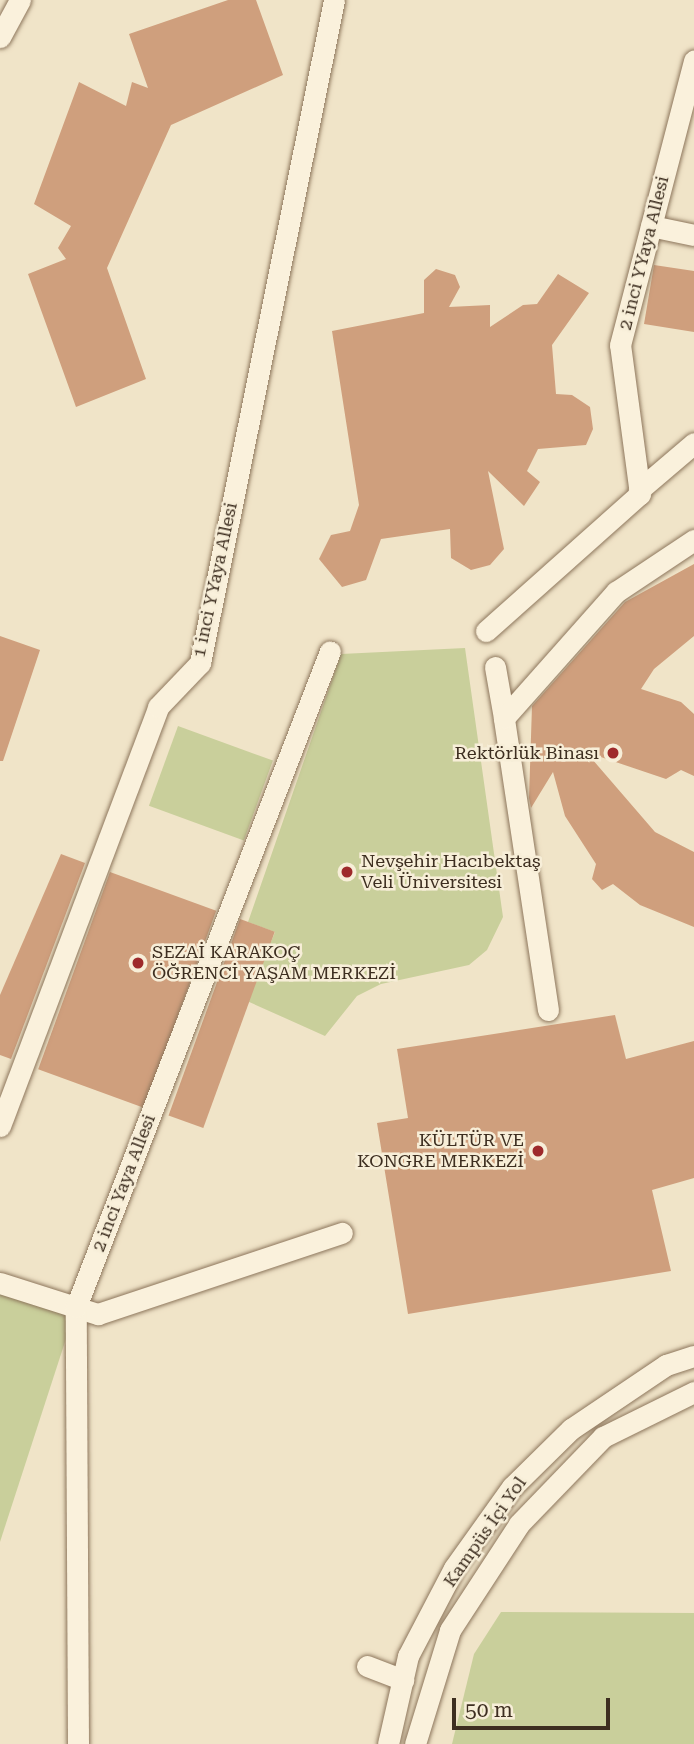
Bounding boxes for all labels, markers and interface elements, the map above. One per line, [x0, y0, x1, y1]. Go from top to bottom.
street label: 2 inci YYaya Allesi [614, 174, 674, 332]
street label: 1 inci YYaya Allesi [188, 500, 242, 660]
place label: Rektörlük Binası [454, 742, 599, 764]
marker: Rektörlük Binası [605, 745, 621, 761]
place label: Nevşehir Hacıbektaş Veli Üniversitesi [361, 851, 540, 894]
marker: Nevşehir Hacıbektaş Veli Üniversitesi [339, 864, 355, 880]
place label: SEZAİ KARAKOÇ ÖĞRENCİ YAŞAM MERKEZİ [152, 942, 396, 984]
marker: SEZAİ KARAKOÇ ÖĞRENCİ YAŞAM MERKEZİ [130, 955, 146, 971]
street label: 2 inci Yaya Allesi [88, 1111, 160, 1255]
place label: KÜLTÜR VE KONGRE MERKEZİ [357, 1130, 524, 1172]
marker: KÜLTÜR VE KONGRE MERKEZİ [530, 1143, 546, 1159]
street label: Kampüs İçi Yol [439, 1473, 531, 1591]
scale bar [456, 1684, 614, 1728]
text: 50 m [465, 1698, 513, 1722]

